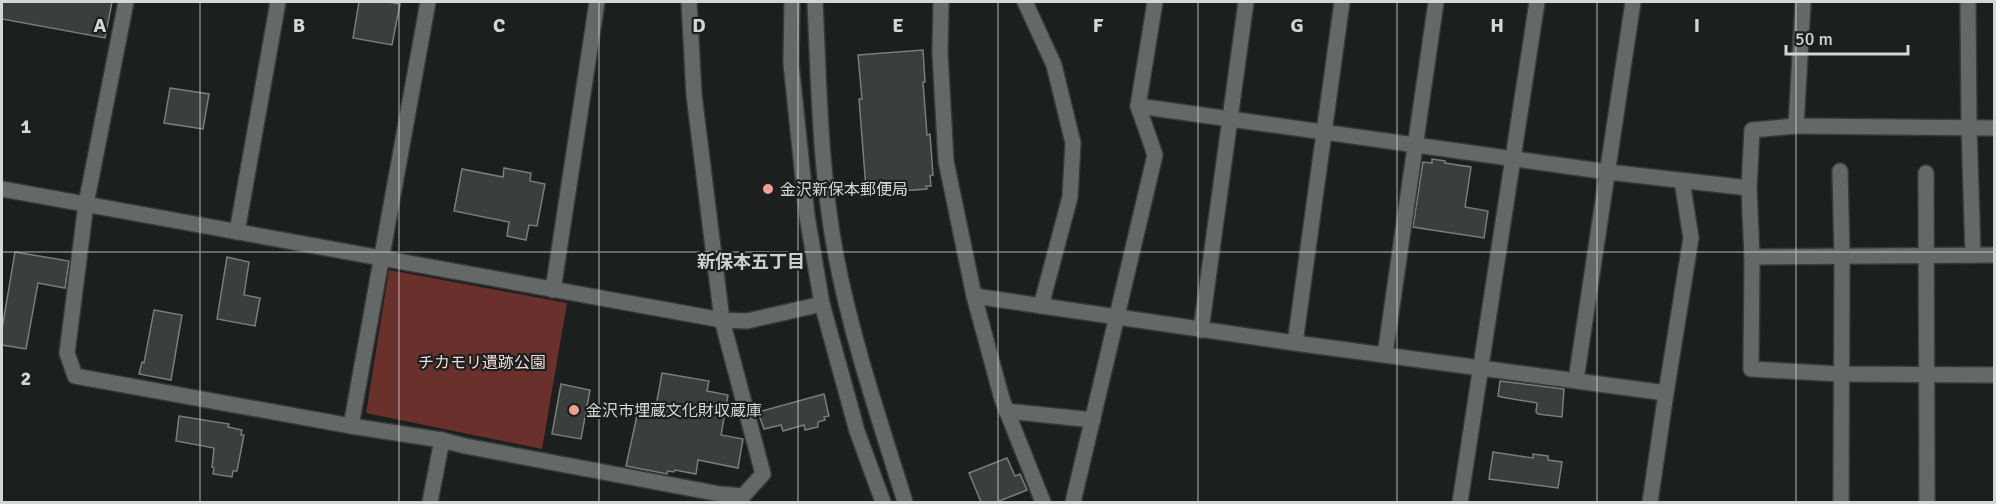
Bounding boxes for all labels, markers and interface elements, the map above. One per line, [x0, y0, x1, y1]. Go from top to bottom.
text: A [94, 13, 107, 38]
text: B [293, 13, 305, 38]
text: C [493, 13, 505, 38]
text: D [692, 13, 706, 38]
text: E [892, 13, 904, 38]
text: F [1093, 13, 1104, 38]
text: G [1290, 13, 1304, 38]
text: H [1490, 13, 1504, 38]
text: I [1694, 13, 1700, 38]
scale bar [1786, 18, 1908, 56]
text: 50 m [1795, 28, 1833, 50]
text: 1 [21, 114, 32, 139]
place label: 金沢新保本郵便局 [780, 180, 908, 200]
marker: 金沢新保本郵便局 [761, 182, 775, 196]
district label: 新保本五丁目 [697, 251, 805, 273]
park label: チカモリ遺跡公園 [418, 353, 546, 373]
text: 2 [21, 366, 31, 391]
place label: 金沢市埋蔵文化財収蔵庫 [586, 401, 762, 421]
marker: 金沢市埋蔵文化財収蔵庫 [567, 403, 581, 417]

